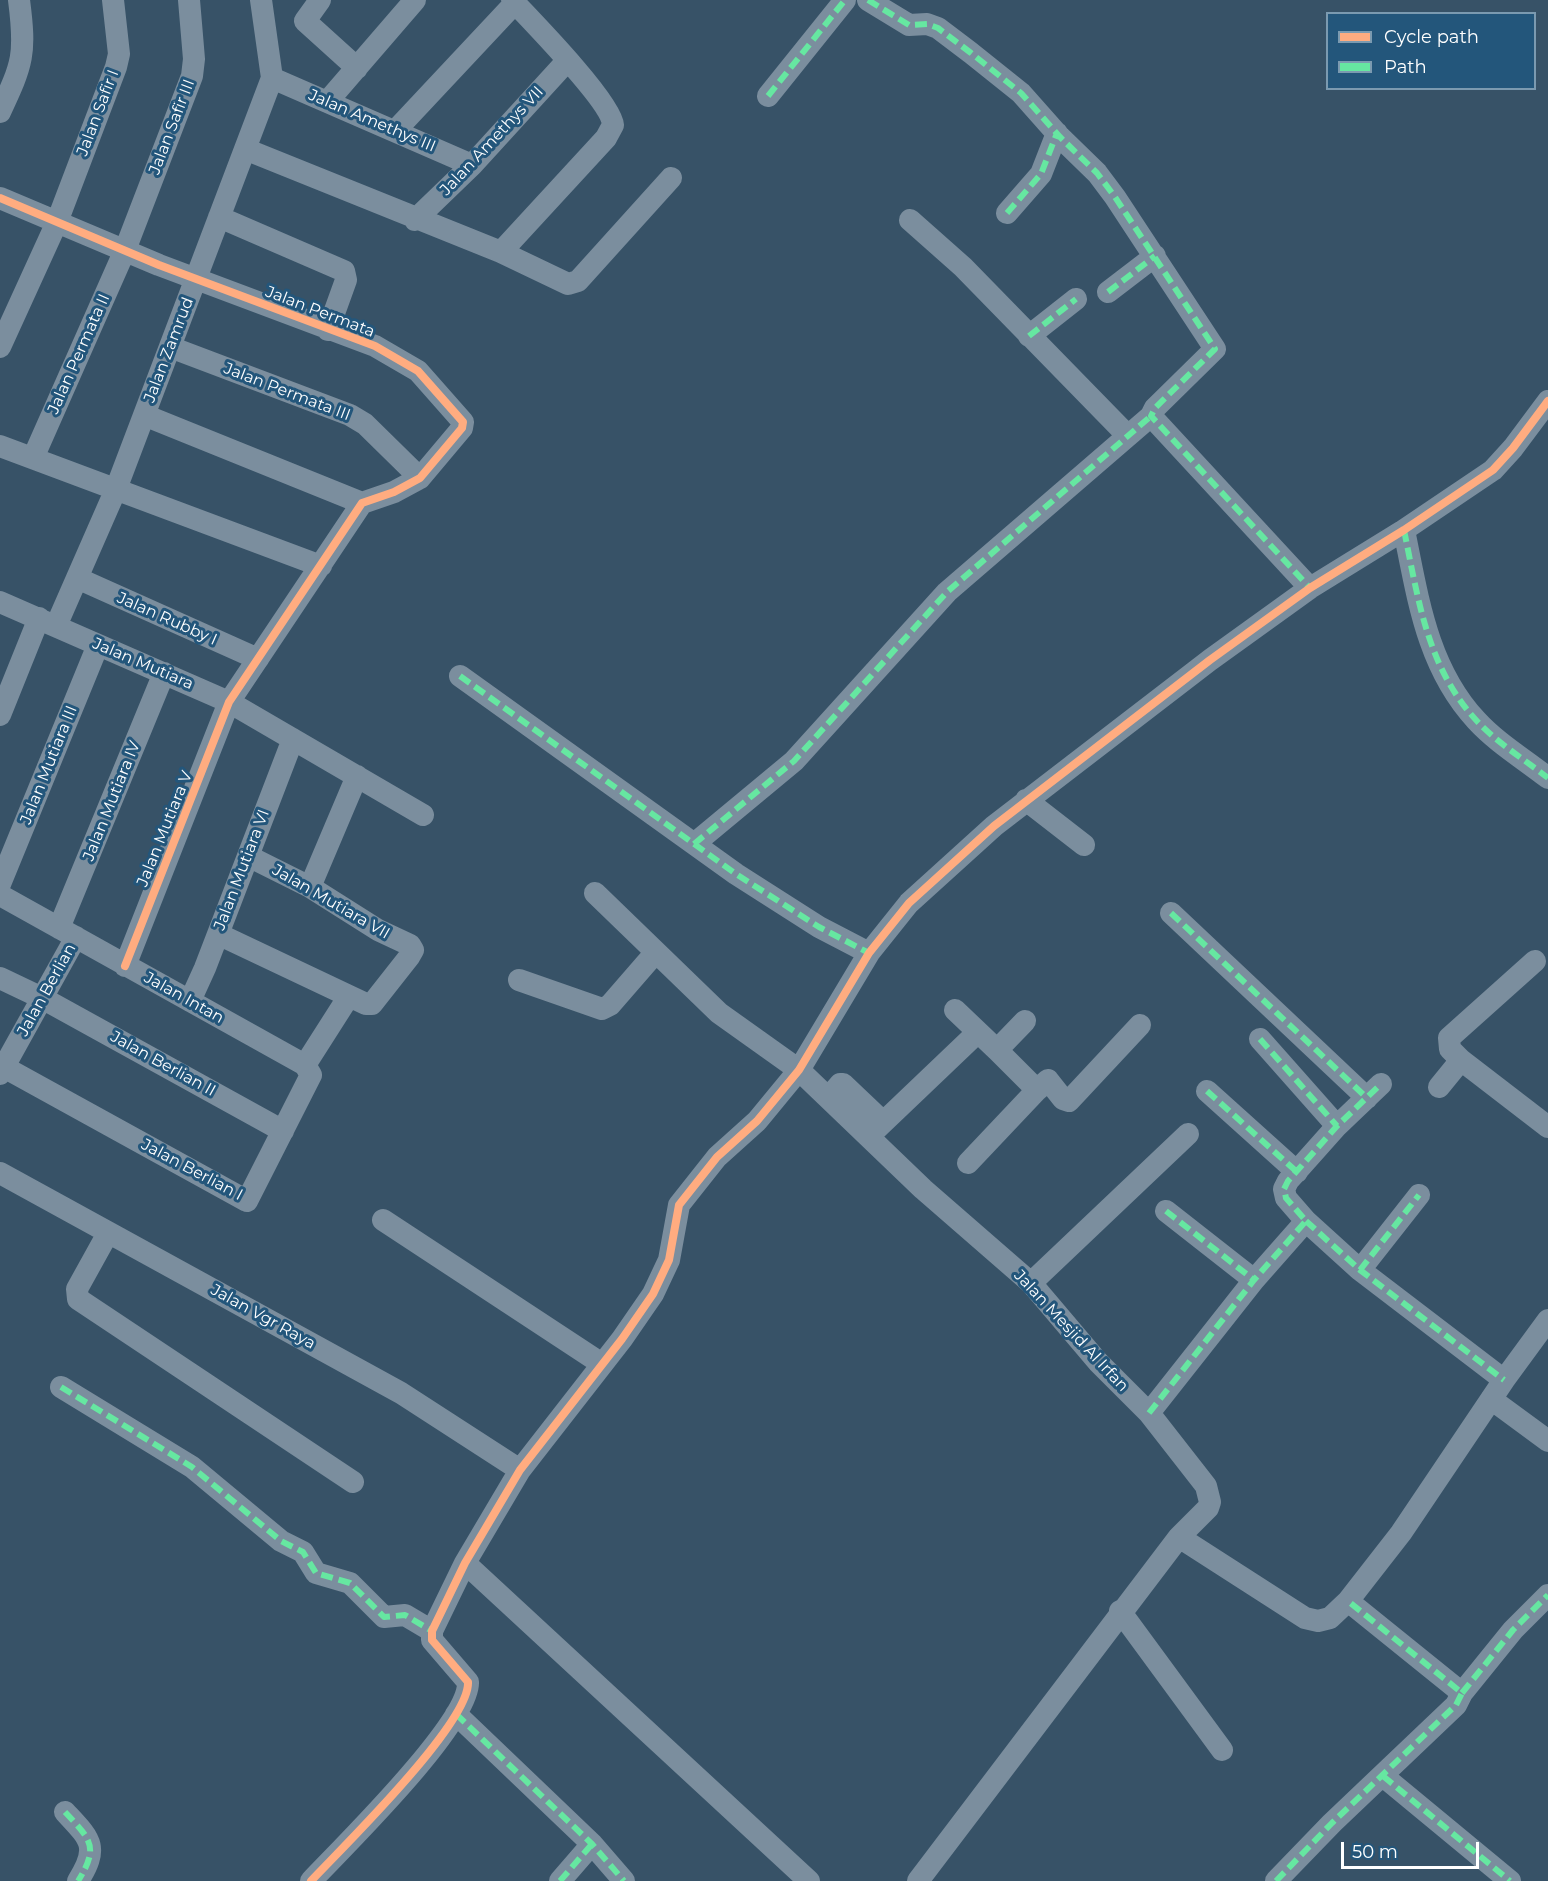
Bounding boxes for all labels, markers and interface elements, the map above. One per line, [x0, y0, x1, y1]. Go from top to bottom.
legend [1326, 12, 1536, 90]
text: Cycle path [1384, 26, 1479, 48]
text: Path [1384, 56, 1427, 78]
street label: Jalan Safir I [73, 67, 123, 159]
street label: Jalan Safir III [145, 77, 199, 177]
street label: Jalan Amethys VII [436, 82, 548, 200]
street label: Jalan Amethys III [305, 86, 439, 156]
street label: Jalan Permata [263, 282, 377, 342]
street label: Jalan Permata II [44, 291, 114, 417]
street label: Jalan Zamrud [140, 295, 198, 405]
street label: Jalan Permata III [221, 359, 353, 425]
street label: Jalan Rubby I [114, 588, 220, 650]
street label: Jalan Mutiara [90, 634, 196, 694]
street label: Jalan Mutiara III [16, 703, 82, 827]
street label: Jalan Mutiara IV [79, 738, 145, 864]
street label: Jalan Mutiara V [133, 768, 197, 890]
street label: Jalan Mutiara VI [210, 807, 274, 933]
street label: Jalan Mutiara VII [269, 861, 393, 943]
street label: Jalan Berlian [14, 940, 80, 1040]
street label: Jalan Intan [141, 968, 227, 1028]
street label: Jalan Berlian II [107, 1027, 219, 1101]
street label: Jalan Berlian I [138, 1135, 246, 1205]
street label: Jalan Mesjid Al Irfan [1010, 1266, 1132, 1396]
street label: Jalan Vgr Raya [207, 1280, 319, 1354]
scale bar [1344, 1830, 1482, 1868]
text: 50 m [1352, 1841, 1398, 1863]

